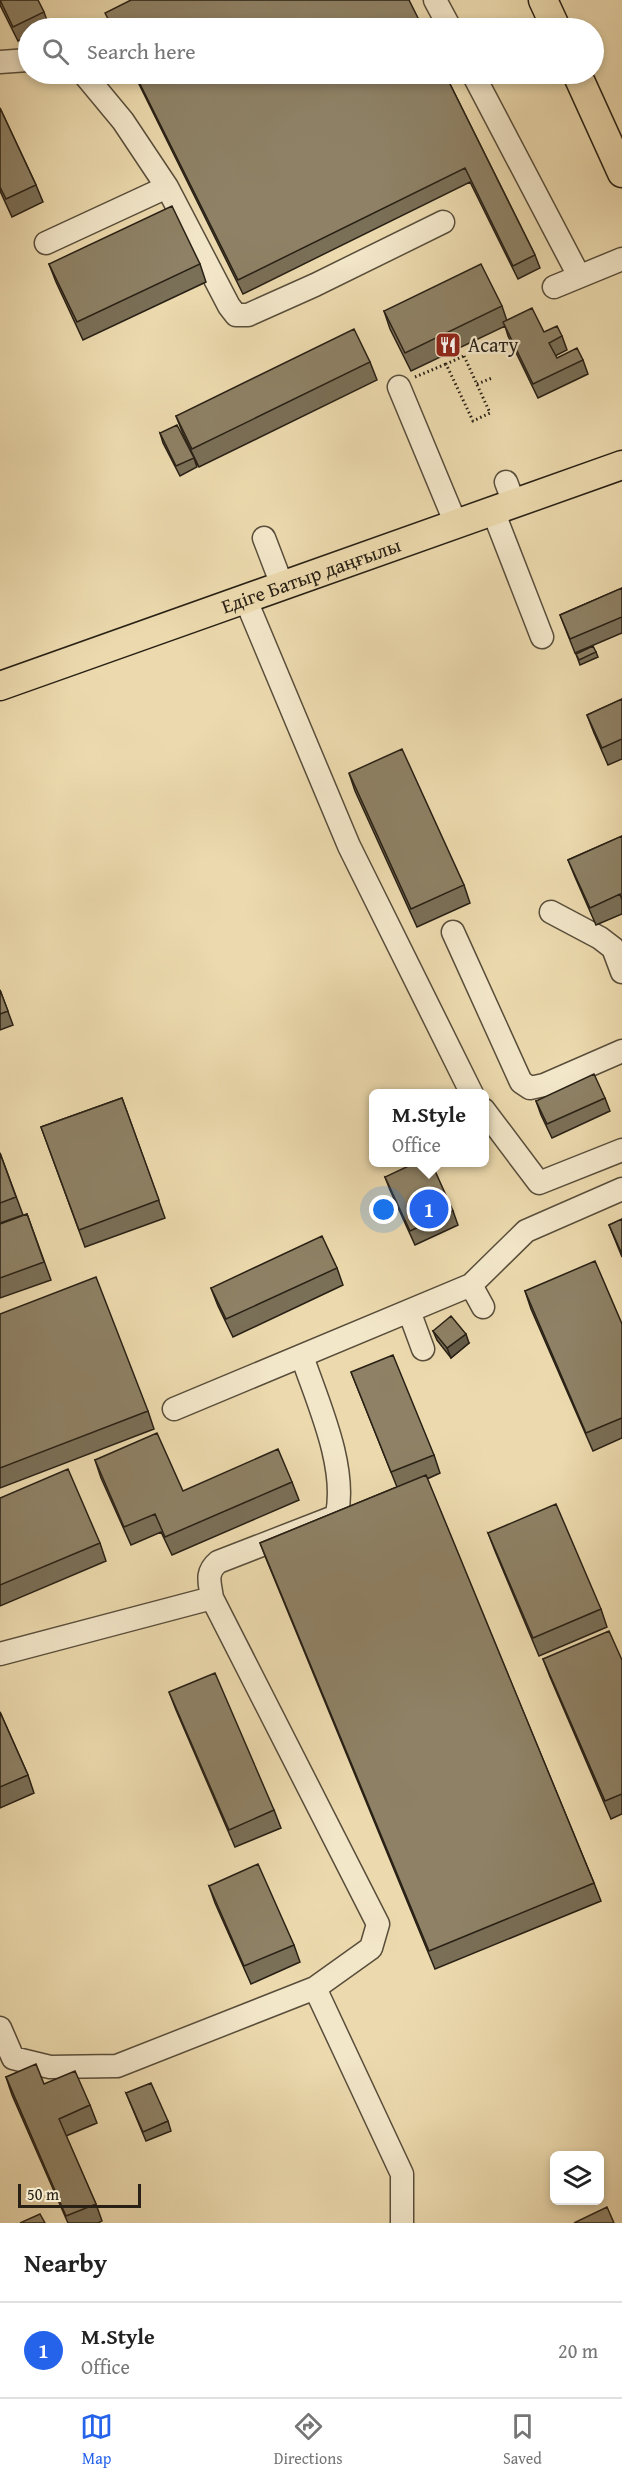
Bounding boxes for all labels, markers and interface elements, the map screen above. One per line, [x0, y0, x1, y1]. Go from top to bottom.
search box [18, 18, 604, 84]
icon: search [39, 35, 72, 68]
text: Search here [87, 35, 196, 67]
restaurant icon: Асату [433, 330, 463, 360]
place label: Асату [468, 330, 518, 359]
street label: Едіге Батыр даңғылы [217, 530, 404, 620]
popup [369, 1089, 489, 1167]
text: M.Style [392, 1098, 466, 1130]
text: Office [392, 1130, 441, 1159]
pin: 1 [410, 1186, 448, 1232]
your location [369, 1195, 398, 1224]
map controls [550, 2151, 604, 2205]
button: layers [550, 2151, 604, 2205]
scale bar [18, 2181, 141, 2208]
text: 50 m [27, 2182, 59, 2206]
text: Nearby [24, 2243, 107, 2282]
text: M.Style [81, 2320, 155, 2352]
text: 1 [38, 2336, 49, 2365]
text: 20 m [558, 2336, 598, 2365]
text: Office [81, 2352, 130, 2381]
tab: Map [80, 2410, 113, 2470]
tab: Directions [274, 2410, 343, 2470]
tab: Saved [503, 2410, 542, 2470]

